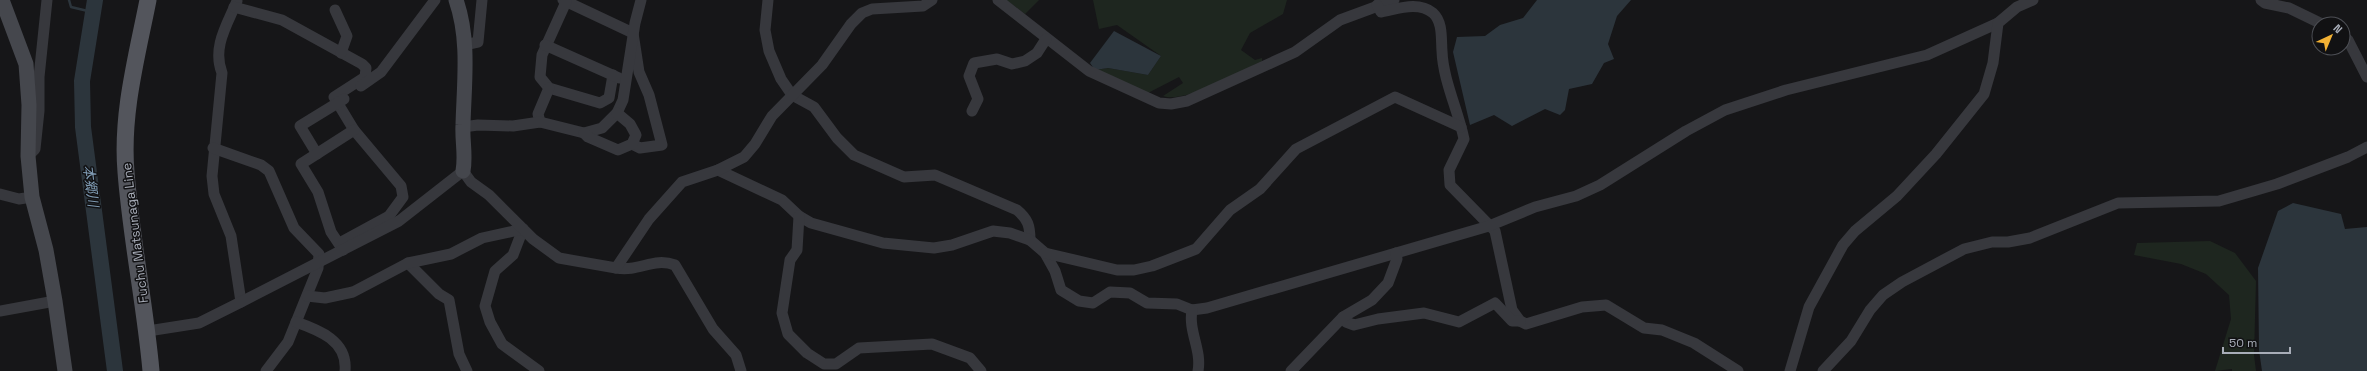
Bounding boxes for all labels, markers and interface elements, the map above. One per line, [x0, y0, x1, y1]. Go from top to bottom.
north arrow [2311, 16, 2351, 56]
text: N [2330, 21, 2345, 36]
street label: Fuchu Matsunaga Line [118, 162, 152, 304]
water label: 本郷川 [80, 164, 103, 210]
scale bar [2223, 329, 2290, 355]
text: 50 m [2229, 335, 2257, 351]

